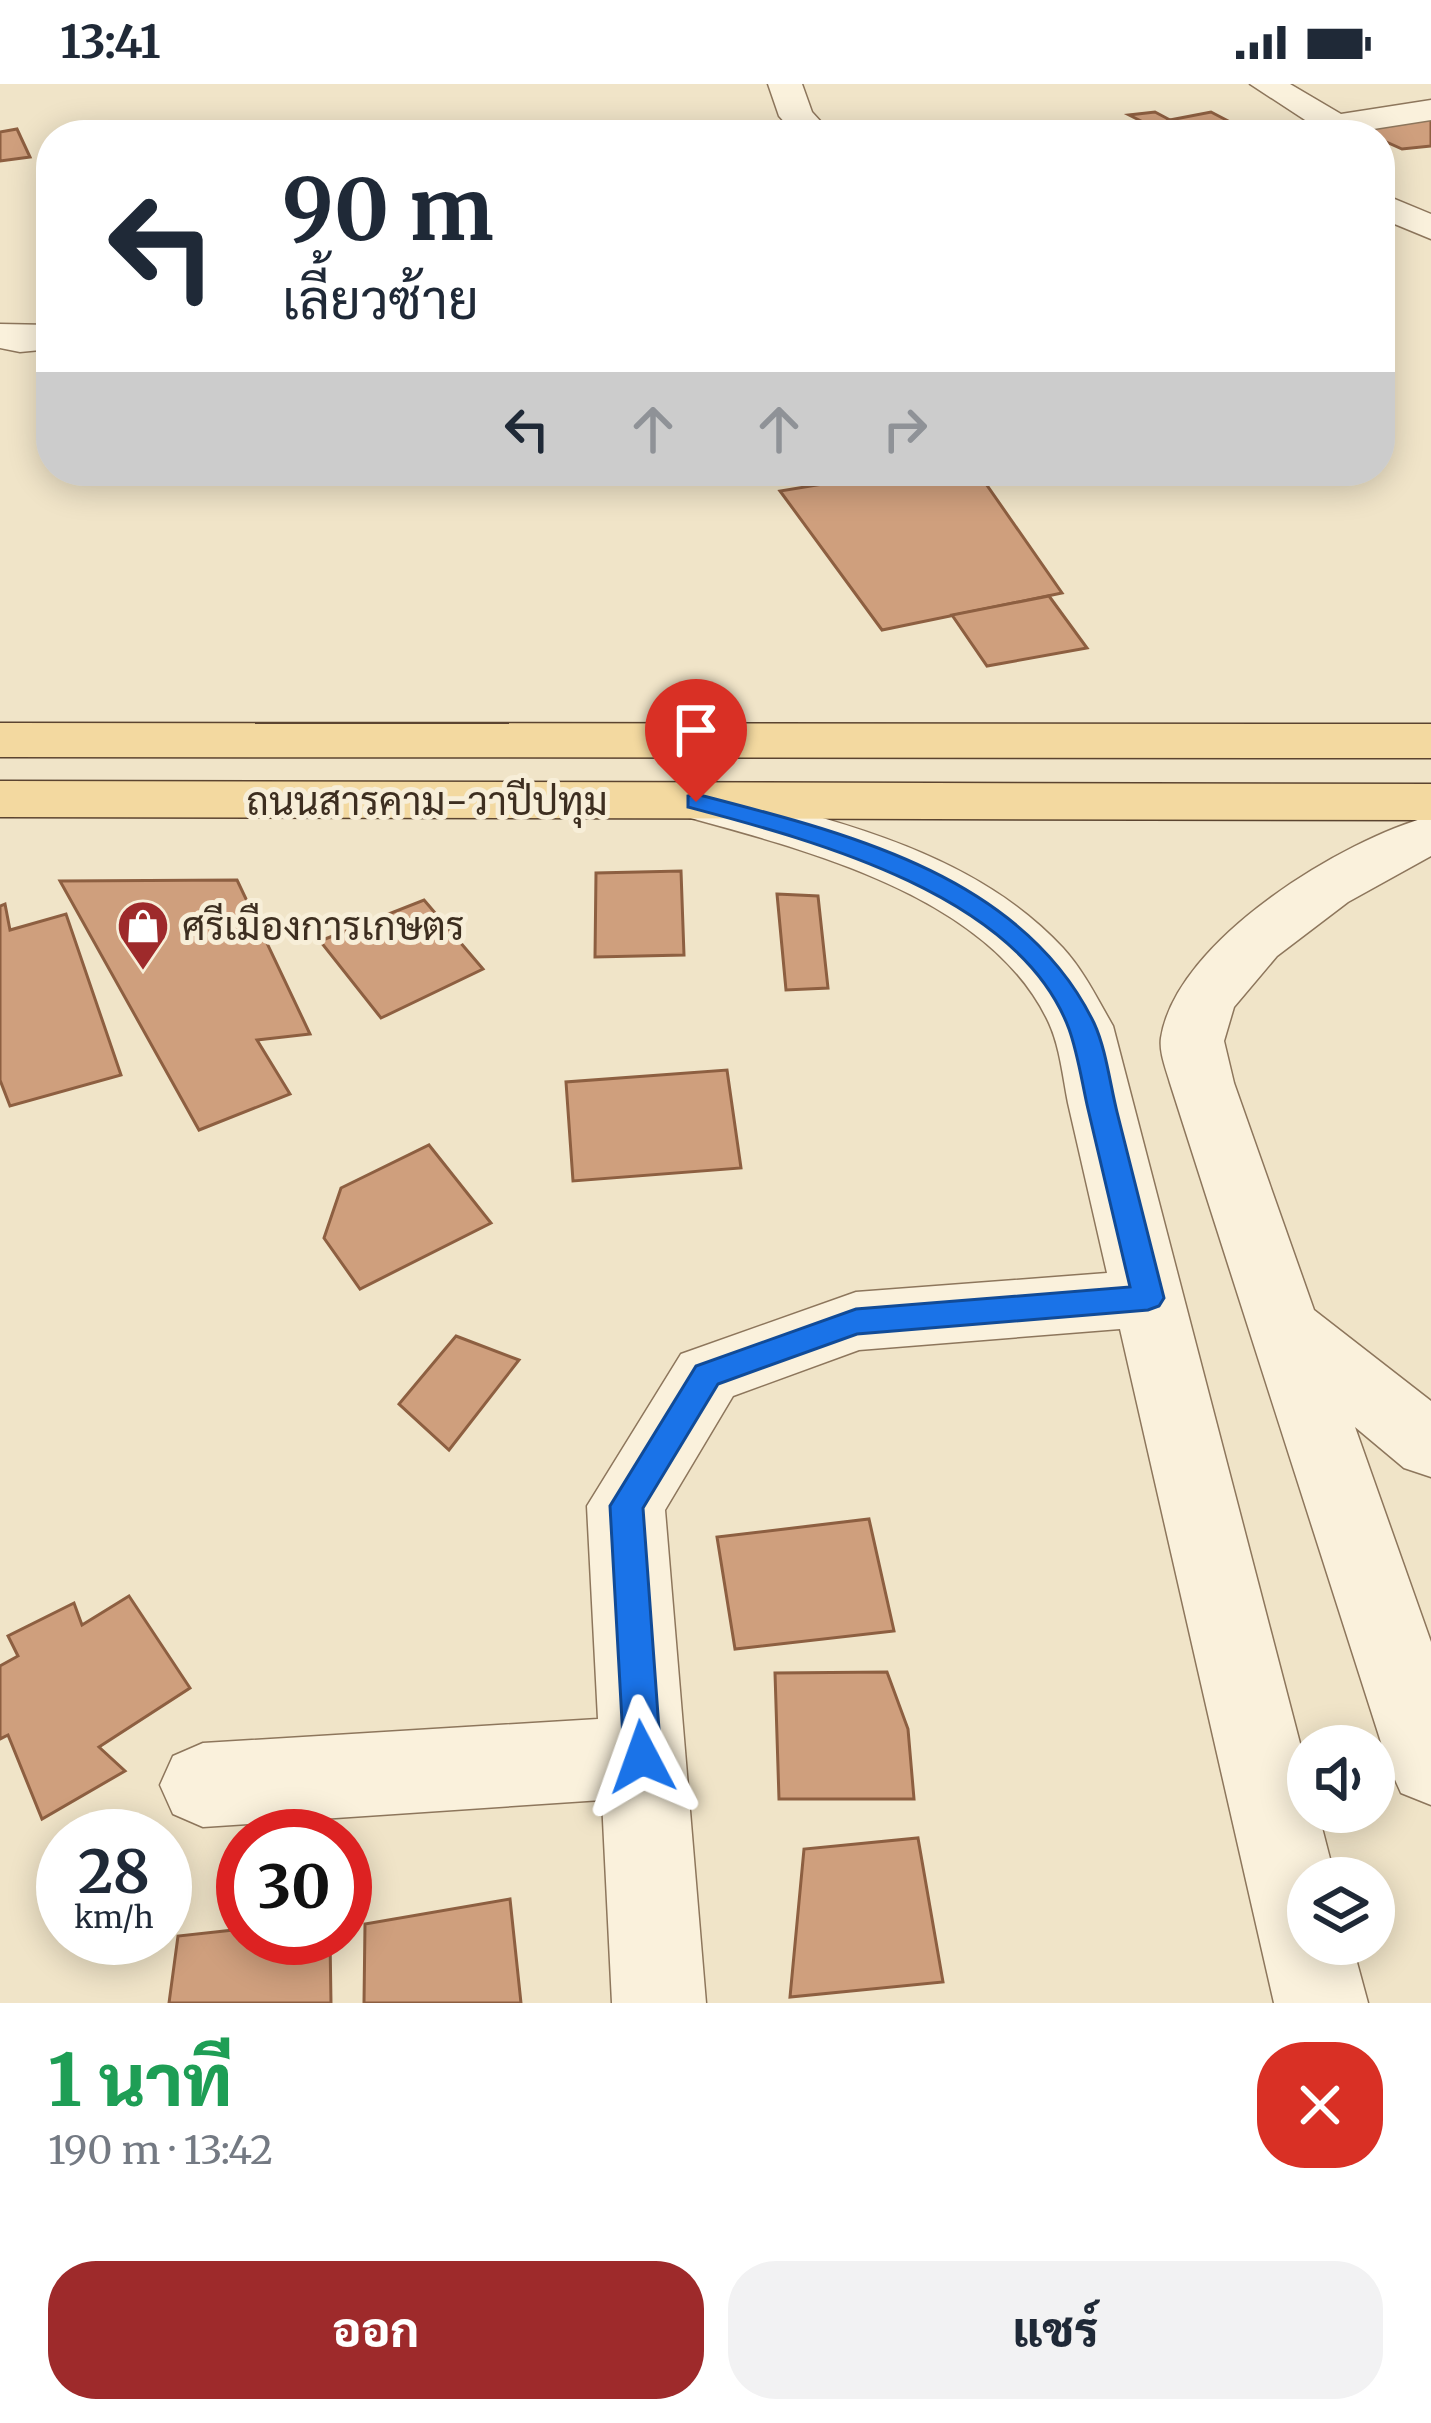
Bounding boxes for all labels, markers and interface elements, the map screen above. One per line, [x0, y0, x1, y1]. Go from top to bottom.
text: 13:41 [60, 14, 161, 70]
text: 90 m [282, 157, 494, 263]
icon: left [84, 168, 240, 324]
text: เลี้ยวซ้าย [282, 266, 479, 334]
icon: left [494, 396, 560, 462]
icon: ahead [620, 396, 686, 462]
icon: ahead [746, 396, 812, 462]
icon: right [872, 396, 938, 462]
pin [645, 679, 747, 802]
icon: arrive [663, 697, 729, 763]
street label: ถนนสารคาม-วาปีปทุม [246, 777, 608, 828]
shop icon: ศรีเมืองการเกษตร [115, 898, 171, 972]
place label: ศรีเมืองการเกษตร [182, 902, 465, 951]
position arrow [579, 1694, 705, 1820]
map controls [1287, 1725, 1395, 1965]
button: sound [1287, 1725, 1395, 1833]
speed limit sign: 30 [216, 1809, 372, 1965]
text: 28 [78, 1834, 150, 1909]
button: layers [1287, 1857, 1395, 1965]
text: km/h [74, 1898, 154, 1936]
text: 1 นาที [48, 2035, 232, 2126]
button: close [1257, 2042, 1383, 2168]
text: 190 m · 13:42 [48, 2126, 273, 2175]
button: ออก [48, 2261, 704, 2399]
button: แชร์ [728, 2261, 1383, 2399]

